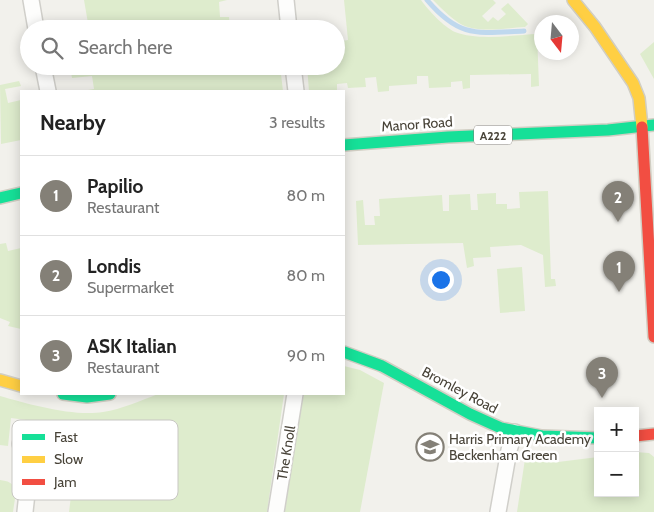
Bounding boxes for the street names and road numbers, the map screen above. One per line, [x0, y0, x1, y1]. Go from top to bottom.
street label: Manor Road [381, 113, 453, 135]
road number: A222 [474, 126, 512, 144]
street label: Bromley Road [419, 362, 501, 418]
street label: The Knoll [273, 424, 299, 482]

